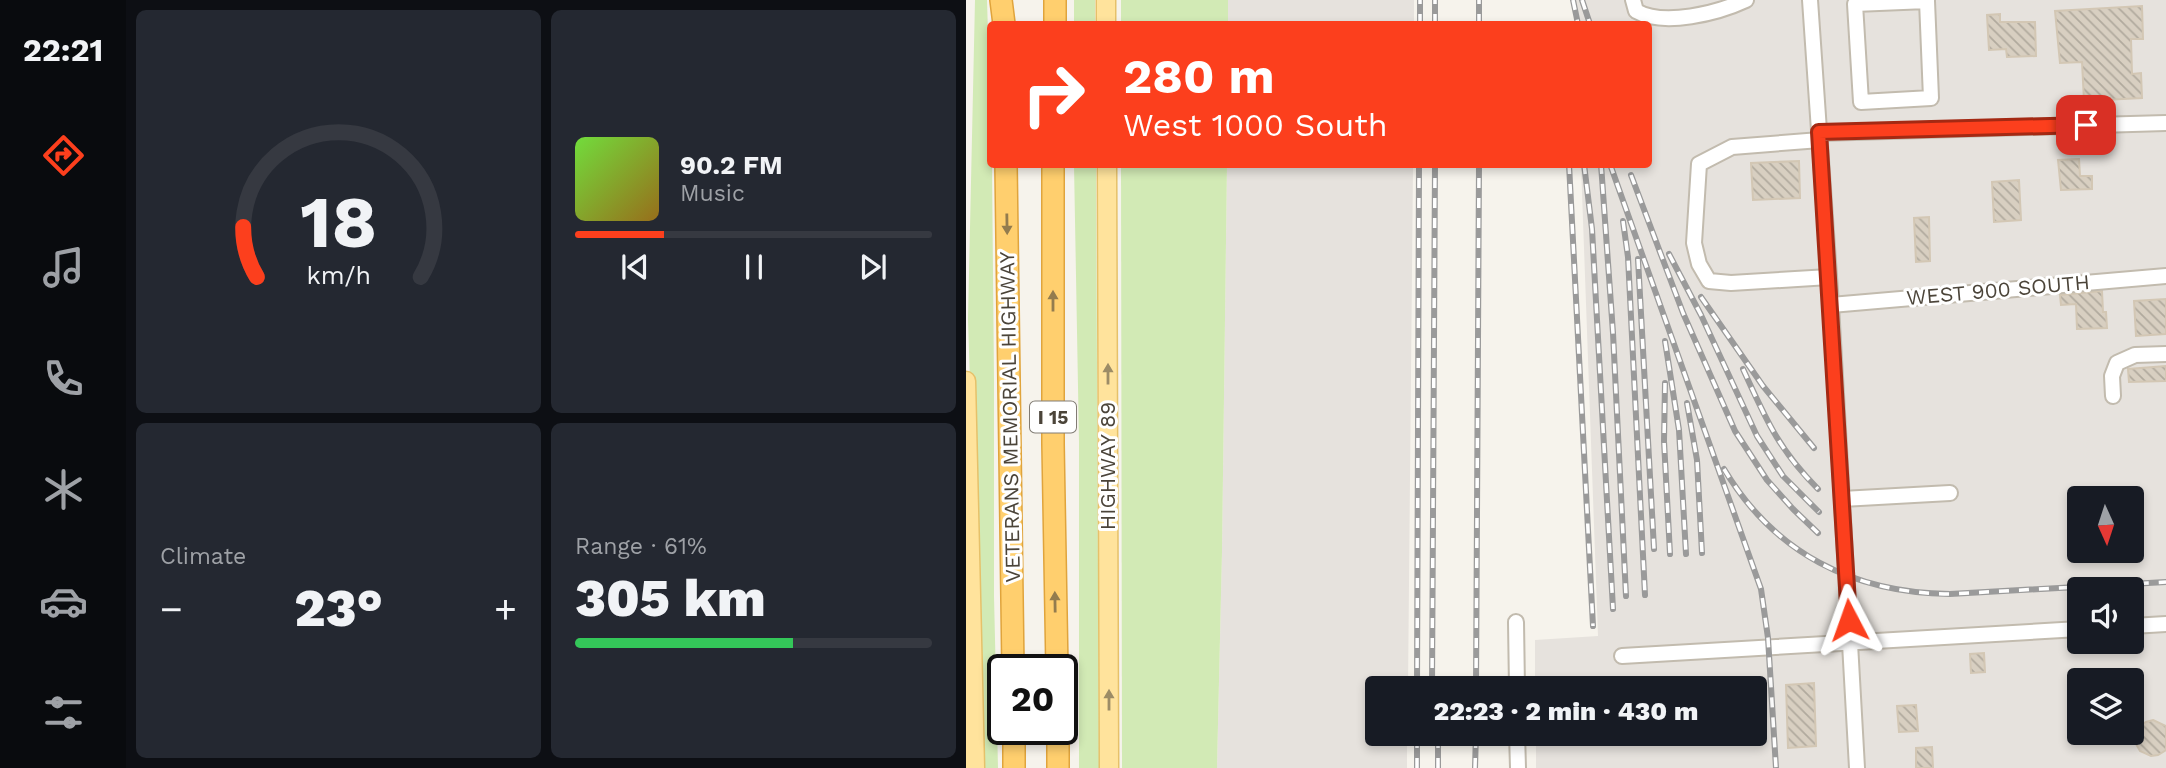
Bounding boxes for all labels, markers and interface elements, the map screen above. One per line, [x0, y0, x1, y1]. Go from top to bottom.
text: 22:21 [23, 31, 103, 69]
text: 280 m [1123, 47, 1275, 105]
icon: right [1008, 49, 1099, 140]
pin [2056, 95, 2116, 155]
text: West 1000 South [1123, 106, 1387, 144]
icon: arrive [2067, 106, 2105, 144]
icon: directions [39, 131, 88, 180]
text: 90.2 FM [680, 150, 783, 180]
text: 18 [300, 180, 377, 266]
text: Music [680, 180, 745, 207]
one-way arrow [1001, 213, 1013, 235]
icon: music [39, 243, 88, 292]
icon: previous [616, 248, 654, 286]
icon: pause [735, 248, 773, 286]
icon: next [854, 248, 892, 286]
street label: VETERANS MEMORIAL HIGHWAY [994, 251, 1025, 583]
text: km/h [306, 261, 371, 290]
street label: WEST 900 SOUTH [1905, 269, 2091, 310]
one-way arrow [1047, 290, 1059, 312]
icon: phone [39, 354, 88, 403]
one-way arrow [1102, 363, 1114, 385]
road number: I 15 [1030, 402, 1076, 432]
street label: HIGHWAY 89 [1095, 402, 1120, 530]
icon: climate [39, 465, 88, 514]
north arrow [2067, 486, 2144, 564]
map controls [2067, 486, 2144, 745]
text: Range · 61% [575, 533, 707, 560]
text: Climate [160, 543, 246, 570]
text: 305 km [575, 568, 766, 629]
icon: car [39, 577, 88, 626]
button: sound [2067, 577, 2144, 654]
text: 23° [294, 578, 383, 639]
position arrow [1812, 583, 1886, 657]
text: − [160, 587, 183, 631]
text: + [494, 587, 517, 631]
one-way arrow [1050, 591, 1061, 613]
speed limit sign: 20 [987, 654, 1078, 745]
button: layers [2067, 668, 2144, 745]
icon: filters [39, 688, 88, 737]
one-way arrow [1103, 689, 1115, 711]
text: 22:23 · 2 min · 430 m [1434, 696, 1698, 726]

